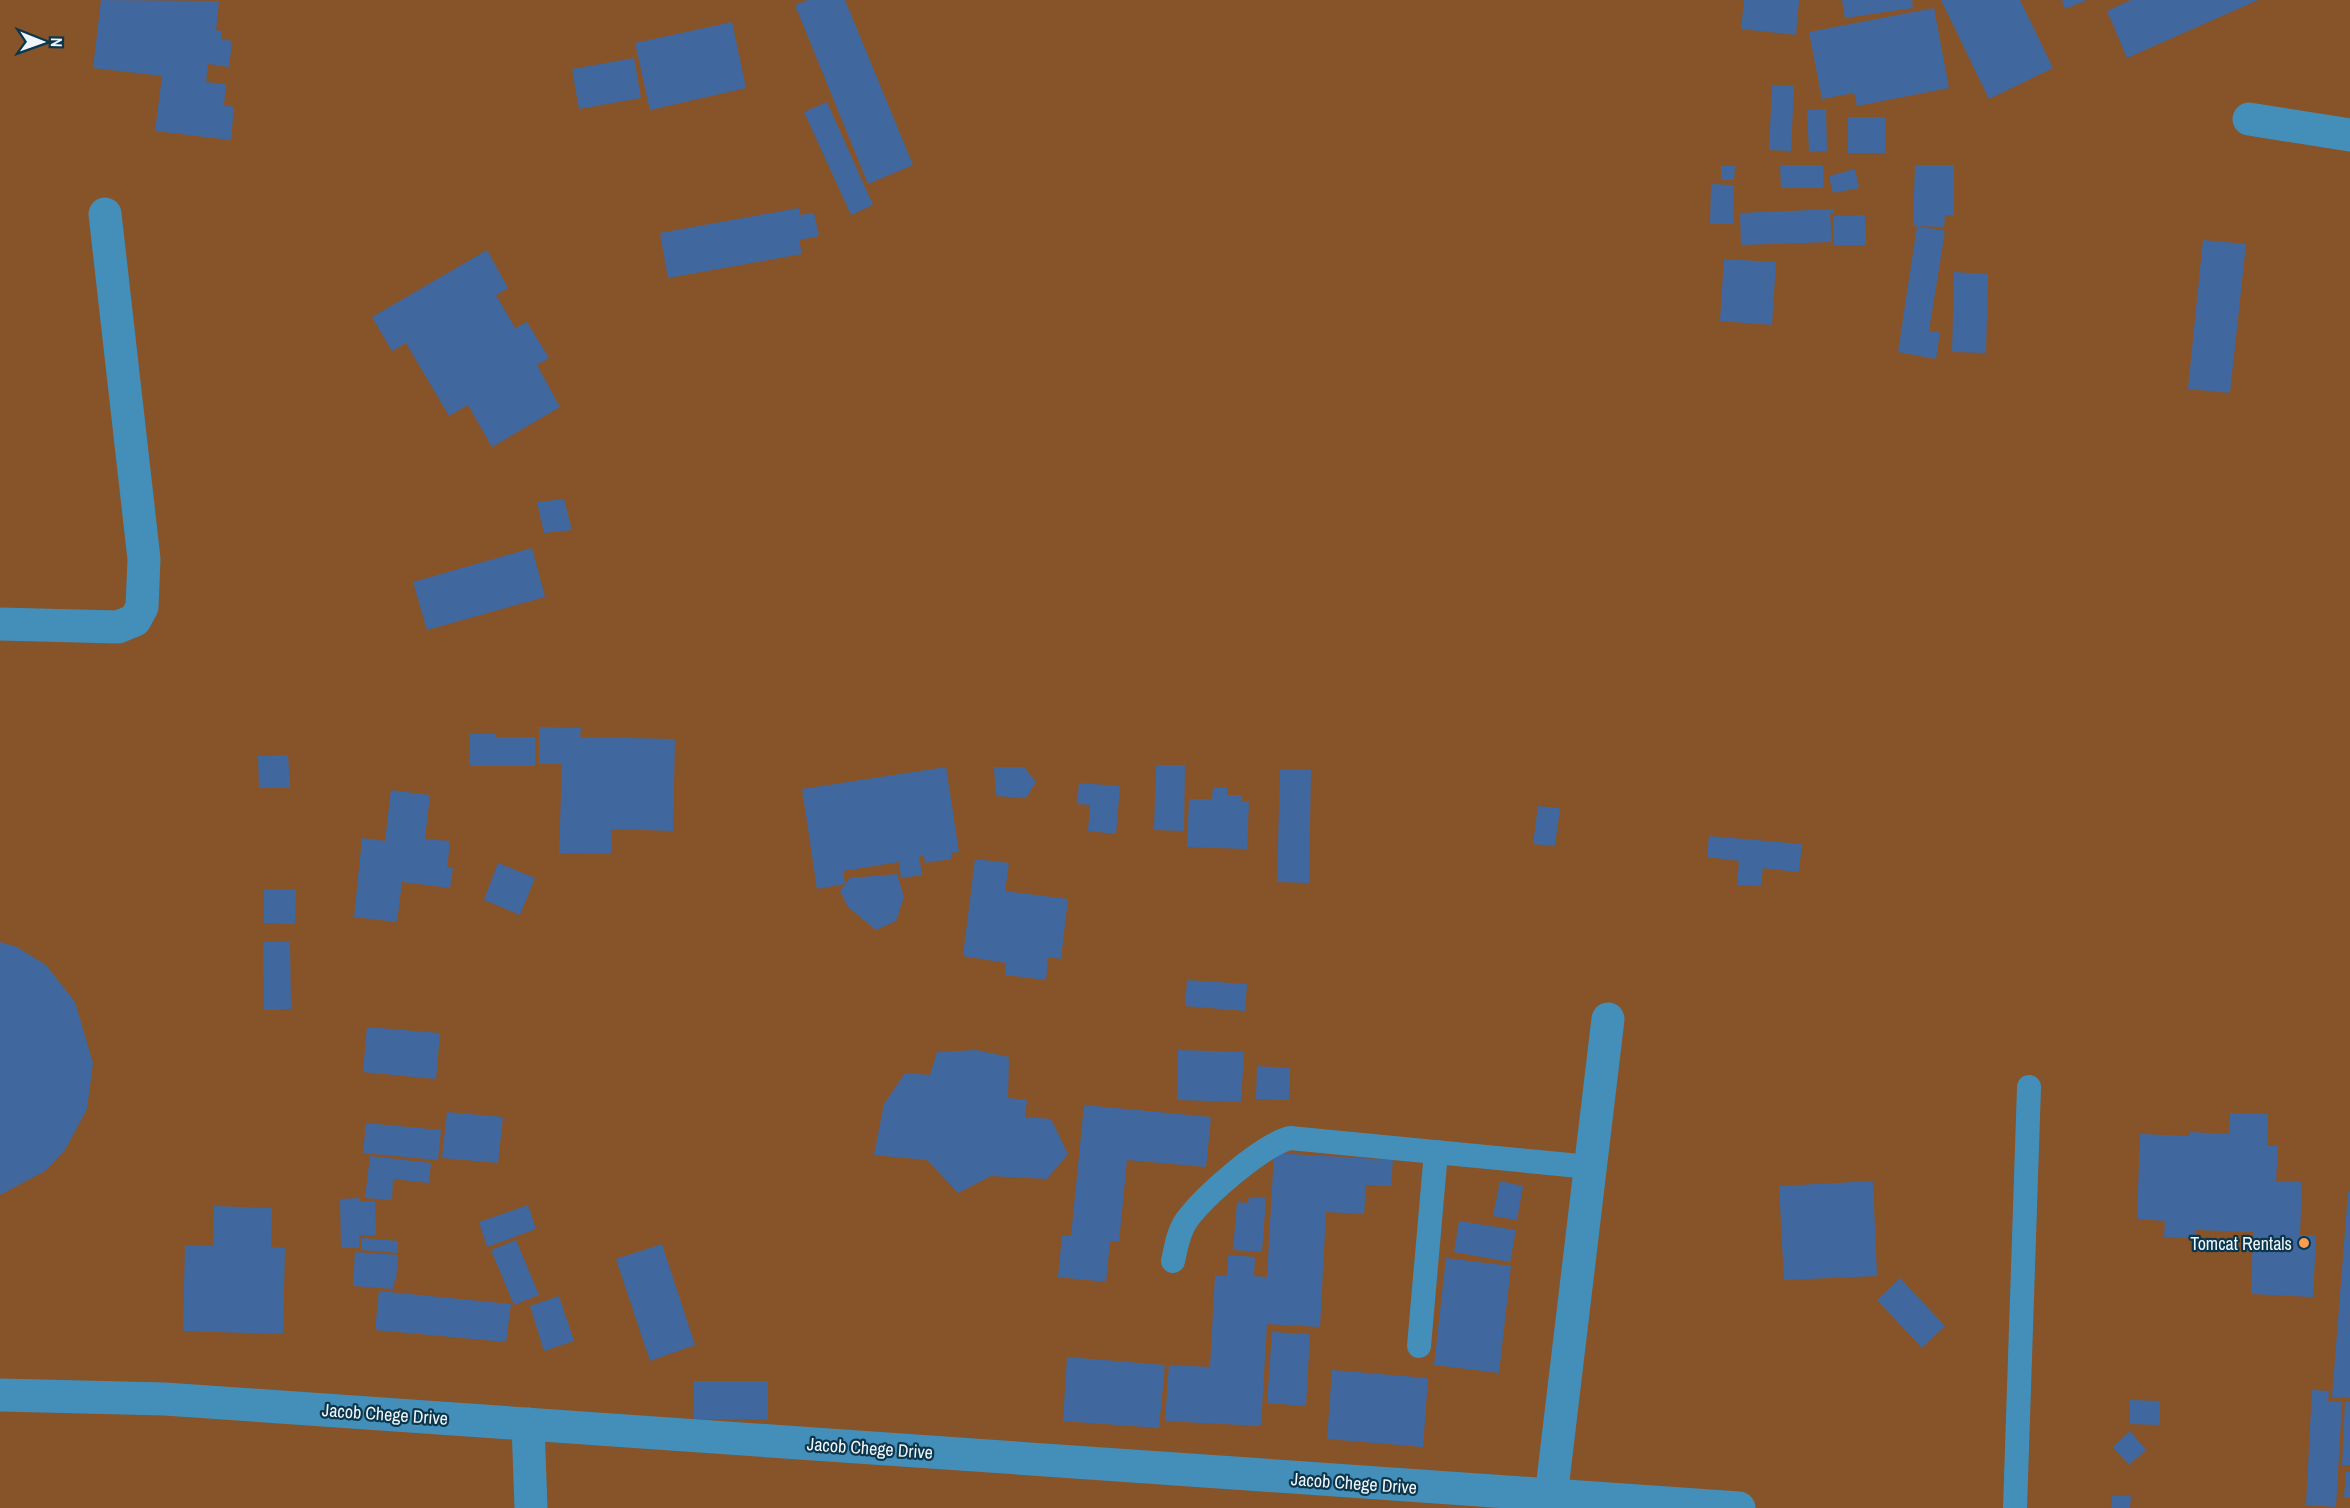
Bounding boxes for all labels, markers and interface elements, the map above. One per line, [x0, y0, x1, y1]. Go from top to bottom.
north arrow [12, 12, 72, 72]
text: N [46, 37, 68, 47]
place label: Tomcat Rentals [2190, 1231, 2292, 1256]
marker: Tomcat Rentals [2297, 1236, 2311, 1250]
street label: Jacob Chege Drive [321, 1397, 449, 1431]
street label: Jacob Chege Drive [806, 1431, 934, 1465]
street label: Jacob Chege Drive [1290, 1466, 1418, 1500]

